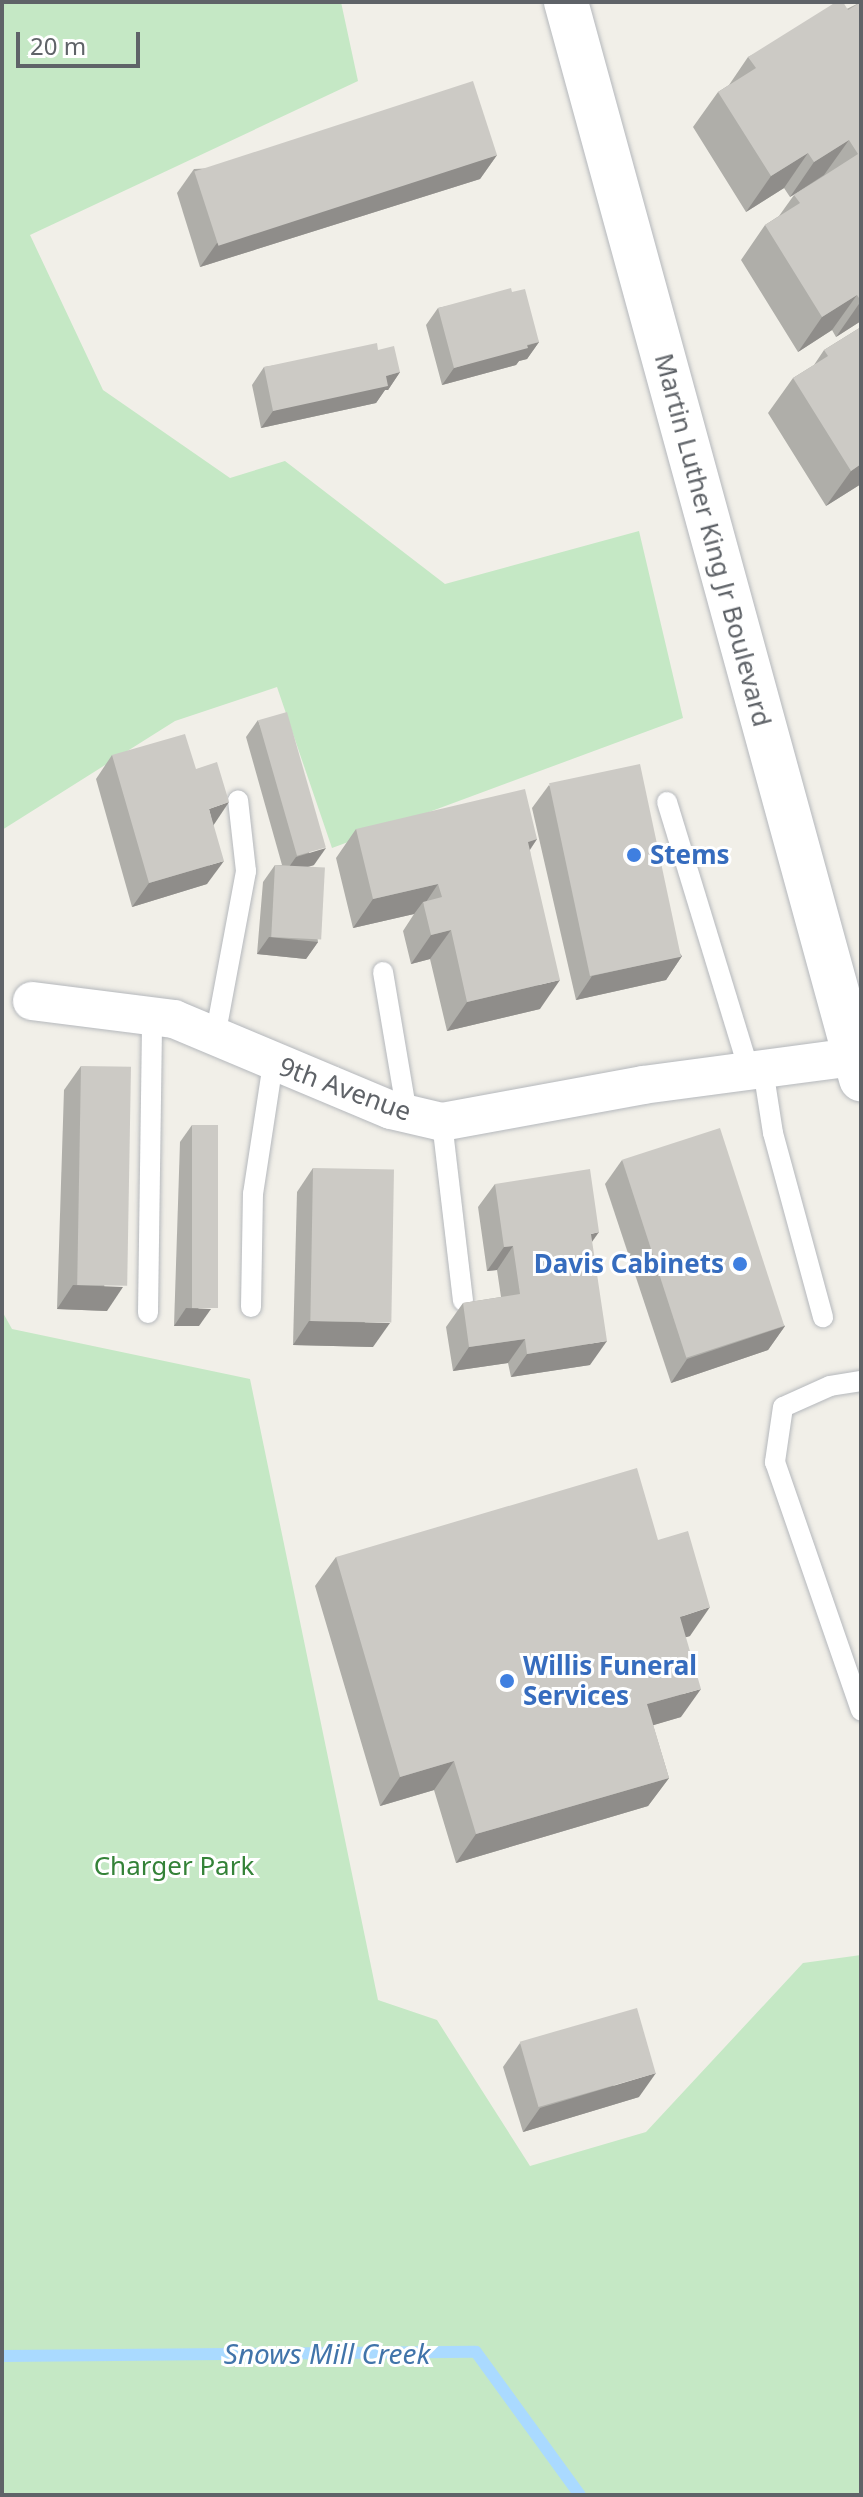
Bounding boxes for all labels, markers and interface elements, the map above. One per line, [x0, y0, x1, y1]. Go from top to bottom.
scale bar [20, 16, 144, 66]
text: 20 m [30, 29, 86, 62]
street label: Martin Luther King Jr Boulevard [648, 350, 778, 730]
place label: Stems [650, 839, 730, 871]
marker: Stems [625, 846, 643, 864]
street label: 9th Avenue [275, 1051, 415, 1127]
place label: Davis Cabinets [534, 1248, 724, 1280]
marker: Davis Cabinets [731, 1255, 749, 1273]
place label: Willis Funeral Services [523, 1650, 697, 1712]
marker: Willis Funeral Services [498, 1672, 516, 1690]
park label: Charger Park [94, 1850, 254, 1882]
water label: Snows Mill Creek [224, 2336, 430, 2370]

